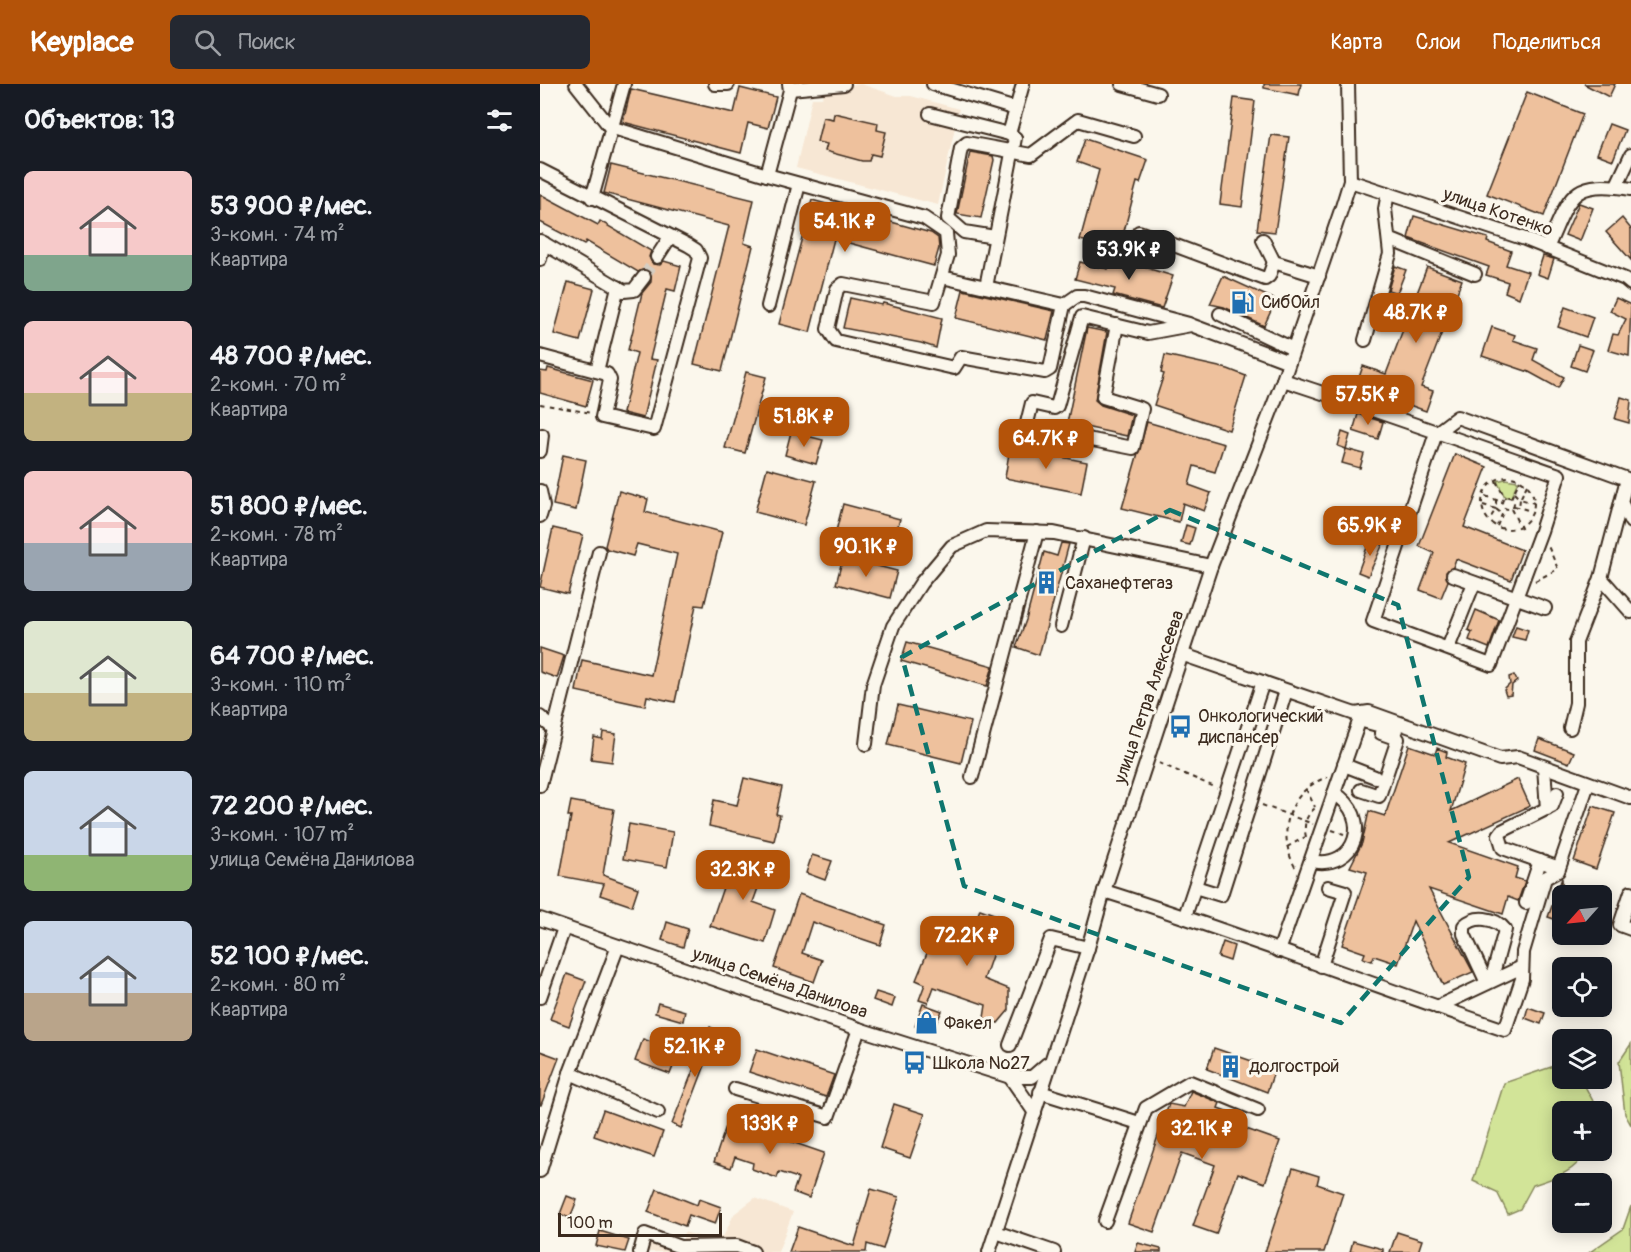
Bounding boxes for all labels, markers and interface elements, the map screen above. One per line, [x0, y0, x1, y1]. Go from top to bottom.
search box [170, 15, 590, 69]
text: Keyplace [30, 25, 134, 60]
icon: search [191, 26, 224, 59]
text: Поиск [239, 28, 296, 56]
text: Карта [1330, 29, 1382, 56]
text: Слои [1415, 29, 1460, 56]
text: Поделиться [1493, 29, 1601, 56]
text: Объектов: 13 [24, 104, 175, 136]
icon: filters [483, 104, 516, 137]
street label: улица Котенко [1439, 182, 1556, 242]
text: 53 900 ₽/мес. [210, 190, 373, 222]
icon: home [72, 195, 144, 267]
pin: 54.1K ₽ [790, 202, 900, 253]
text: 54.1K ₽ [813, 209, 877, 234]
text: 3-комн. · 74 m² [210, 222, 345, 247]
pin: 53.9K ₽ [1074, 230, 1184, 281]
text: 53.9K ₽ [1096, 237, 1162, 262]
text: Квартира [210, 247, 288, 272]
fuel station icon: СибОйл [1230, 289, 1256, 315]
place label: СибОйл [1261, 291, 1320, 314]
pin: 48.7K ₽ [1361, 293, 1471, 344]
text: 48.7K ₽ [1383, 300, 1449, 325]
text: 48 700 ₽/мес. [210, 340, 373, 372]
icon: home [72, 345, 144, 417]
text: 2-комн. · 70 m² [210, 372, 347, 397]
pin: 57.5K ₽ [1313, 375, 1423, 426]
text: 57.5K ₽ [1335, 382, 1401, 407]
text: Квартира [210, 397, 288, 422]
pin: 51.8K ₽ [749, 397, 859, 448]
text: 51.8K ₽ [773, 404, 835, 429]
pin: 64.7K ₽ [991, 419, 1101, 470]
text: 64.7K ₽ [1013, 426, 1079, 451]
text: 51 800 ₽/мес. [210, 490, 368, 522]
icon: home [72, 495, 144, 567]
pin: 65.9K ₽ [1315, 506, 1425, 557]
text: 65.9K ₽ [1337, 513, 1403, 538]
text: 2-комн. · 78 m² [210, 522, 343, 547]
pin: 90.1K ₽ [811, 527, 921, 578]
text: 90.1K ₽ [834, 534, 898, 559]
text: Квартира [210, 547, 288, 572]
building icon: Саханефтегаз [1034, 570, 1060, 596]
place label: Саханефтегаз [1065, 572, 1174, 595]
street label: улица Петра Алексеева [1108, 607, 1189, 788]
text: 64 700 ₽/мес. [210, 640, 375, 672]
icon: home [72, 645, 144, 717]
text: 3-комн. · 110 m² [210, 672, 352, 697]
text: Квартира [210, 697, 288, 722]
place label: Онкологический диспансер [1198, 705, 1324, 749]
bus stop icon: Онкологический диспансер [1167, 713, 1193, 739]
text: 72 200 ₽/мес. [210, 790, 373, 822]
icon: home [72, 795, 144, 867]
text: 3-комн. · 107 m² [210, 822, 354, 847]
text: улица Семёна Данилова [210, 847, 415, 872]
pin: 32.3K ₽ [688, 850, 798, 901]
text: 32.3K ₽ [710, 857, 776, 882]
north arrow [1552, 885, 1612, 945]
map controls [1552, 885, 1612, 1233]
pin: 72.2K ₽ [912, 916, 1022, 967]
text: 72.2K ₽ [934, 923, 1000, 948]
text: 52 100 ₽/мес. [210, 940, 369, 972]
street label: улица Семёна Данилова [688, 942, 871, 1024]
icon: home [72, 945, 144, 1017]
button: locate [1552, 957, 1612, 1017]
text: 2-комн. · 80 m² [210, 972, 346, 997]
text: Квартира [210, 997, 288, 1022]
shop icon: Факел [913, 1010, 939, 1036]
place label: Факел [944, 1012, 992, 1035]
pin: 52.1K ₽ [640, 1027, 750, 1078]
button: layers [1552, 1029, 1612, 1089]
text: 52.1K ₽ [664, 1034, 726, 1059]
bus stop icon: Школа №27 [902, 1050, 928, 1076]
place label: Школа №27 [933, 1052, 1030, 1075]
building icon: долгострой [1218, 1053, 1244, 1079]
place label: долгострой [1249, 1055, 1339, 1078]
button: + [1552, 1101, 1612, 1161]
pin: 133K ₽ [721, 1104, 819, 1155]
pin: 32.1K ₽ [1147, 1109, 1257, 1160]
text: 133K ₽ [741, 1111, 799, 1136]
text: 32.1K ₽ [1171, 1116, 1233, 1141]
button: − [1552, 1173, 1612, 1233]
scale bar [558, 1210, 722, 1238]
text: 100 m [567, 1213, 613, 1233]

